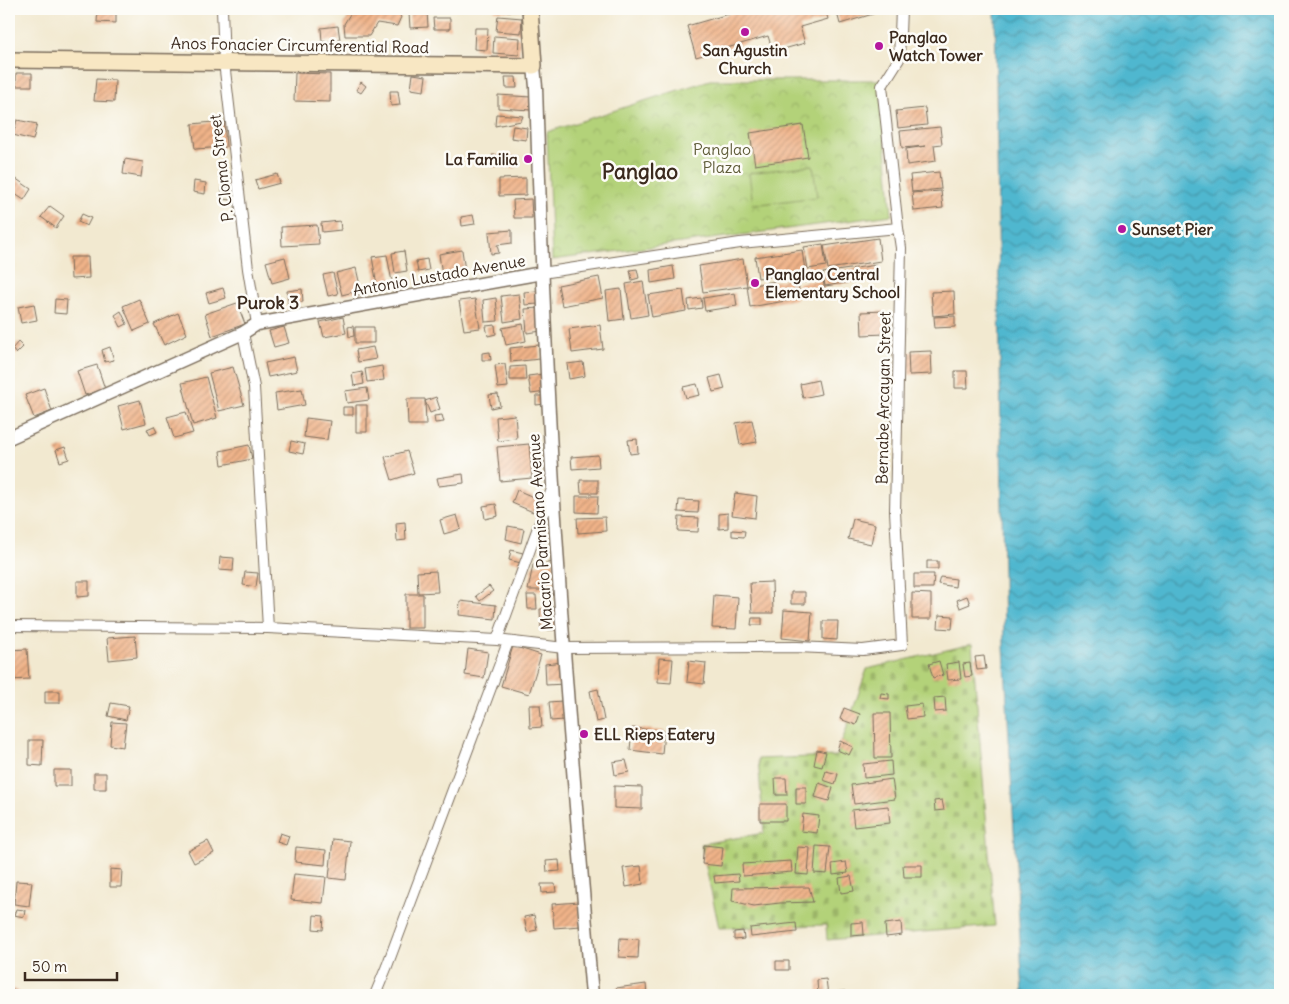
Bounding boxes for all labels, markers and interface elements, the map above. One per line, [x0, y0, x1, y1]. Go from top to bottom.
marker: San Agustin Church [739, 26, 751, 38]
place label: Panglao Watch Tower [889, 27, 983, 65]
street label: Anos Fonacier Circumferential Road [171, 33, 429, 57]
place label: San Agustin Church [702, 40, 788, 78]
marker: Panglao Watch Tower [873, 40, 885, 52]
street label: P. Cloma Street [204, 113, 238, 223]
park label: Panglao Plaza [693, 139, 751, 177]
place label: La Familia [445, 149, 518, 169]
marker: La Familia [522, 153, 534, 165]
district label: Panglao [602, 158, 678, 185]
place label: Sunset Pier [1132, 219, 1213, 239]
marker: Sunset Pier [1116, 223, 1128, 235]
street label: Antonio Lustado Avenue [351, 250, 527, 300]
place label: Panglao Central Elementary School [765, 264, 900, 303]
marker: Panglao Central Elementary School [749, 277, 761, 289]
district label: Purok 3 [237, 291, 299, 314]
street label: Bernabe Arcayan Street [871, 311, 895, 485]
street label: Macario Parmisano Avenue [523, 433, 557, 631]
place label: ELL Rieps Eatery [594, 724, 715, 745]
marker: ELL Rieps Eatery [578, 728, 590, 740]
scale bar [25, 949, 118, 981]
text: 50 m [32, 957, 67, 976]

